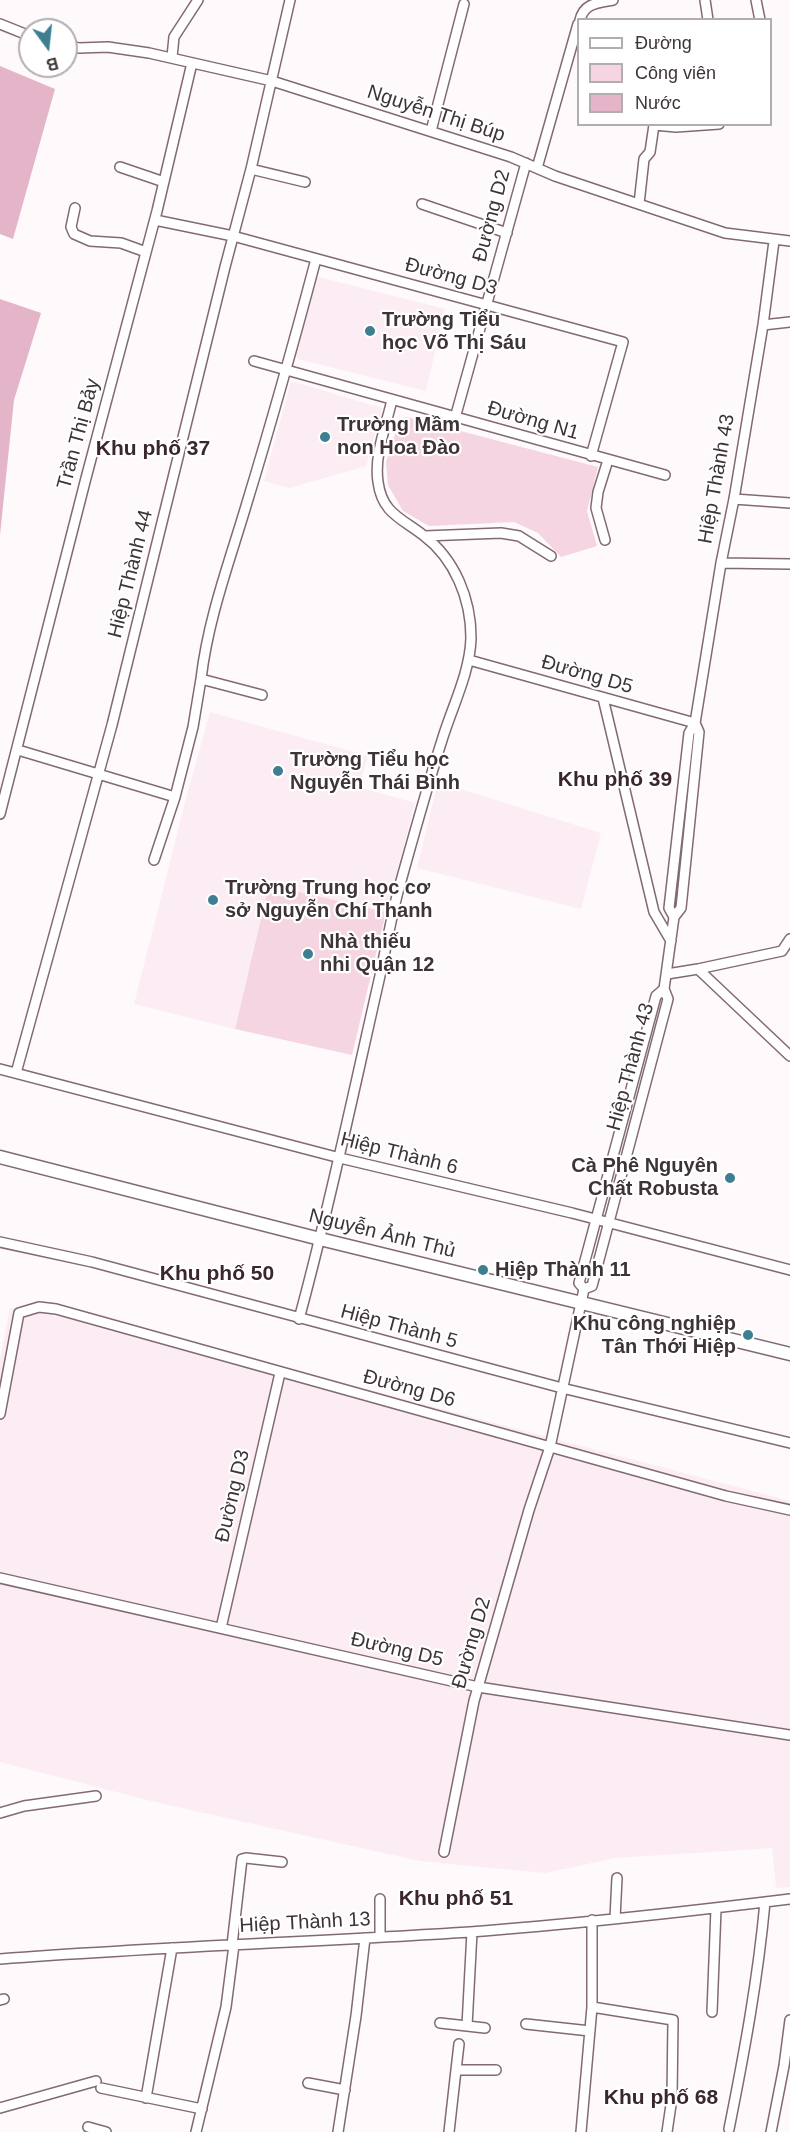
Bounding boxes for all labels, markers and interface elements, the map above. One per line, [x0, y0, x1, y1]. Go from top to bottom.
north arrow [18, 18, 78, 78]
legend [577, 18, 772, 126]
text: Đường [635, 33, 692, 53]
text: B [44, 54, 60, 74]
text: Công viên [635, 63, 716, 83]
street label: Nguyễn Thị Búp [364, 80, 508, 148]
text: Nước [635, 93, 681, 113]
street label: Đường D2 [468, 167, 516, 265]
street label: Đường D3 [402, 253, 500, 301]
place label: Trường Tiểu học Võ Thị Sáu [382, 308, 526, 355]
marker: Trường Tiểu học Võ Thị Sáu [363, 324, 377, 338]
street label: Trần Thị Bảy [53, 376, 105, 492]
street label: Đường N1 [484, 396, 582, 446]
street label: Hiệp Thành 43 [694, 412, 740, 546]
place label: Trường Mầm non Hoa Đào [337, 413, 460, 460]
marker: Trường Mầm non Hoa Đào [318, 430, 332, 444]
district label: Khu phố 37 [96, 436, 210, 462]
street label: Hiệp Thành 44 [103, 507, 159, 641]
street label: Đường D5 [538, 650, 636, 700]
place label: Trường Tiểu học Nguyễn Thái Bình [290, 748, 460, 795]
marker: Trường Tiểu học Nguyễn Thái Bình [271, 764, 285, 778]
district label: Khu phố 39 [558, 767, 672, 793]
place label: Trường Trung học cơ sở Nguyễn Chí Thanh [225, 876, 433, 923]
marker: Trường Trung học cơ sở Nguyễn Chí Thanh [206, 893, 220, 907]
place label: Nhà thiếu nhi Quận 12 [320, 930, 434, 977]
marker: Nhà thiếu nhi Quận 12 [301, 947, 315, 961]
street label: Hiệp Thành 43 [602, 1001, 660, 1133]
street label: Hiệp Thành 6 [338, 1128, 460, 1180]
place label: Cà Phê Nguyên Chất Robusta [571, 1154, 718, 1201]
marker: Cà Phê Nguyên Chất Robusta [723, 1171, 737, 1185]
street label: Nguyễn Ảnh Thủ [306, 1204, 458, 1264]
place label: Hiệp Thành 11 [495, 1258, 631, 1282]
district label: Khu phố 50 [160, 1261, 274, 1287]
marker: Hiệp Thành 11 [476, 1263, 490, 1277]
street label: Hiệp Thành 5 [338, 1300, 460, 1354]
place label: Khu công nghiệp Tân Thới Hiệp [573, 1312, 736, 1359]
marker: Khu công nghiệp Tân Thới Hiệp [741, 1328, 755, 1342]
street label: Đường D6 [360, 1365, 458, 1413]
street label: Đường D3 [211, 1447, 255, 1545]
street label: Đường D2 [447, 1594, 497, 1692]
street label: Đường D5 [348, 1628, 446, 1672]
district label: Khu phố 51 [399, 1886, 513, 1912]
street label: Hiệp Thành 13 [239, 1908, 371, 1938]
district label: Khu phố 68 [604, 2085, 718, 2111]

